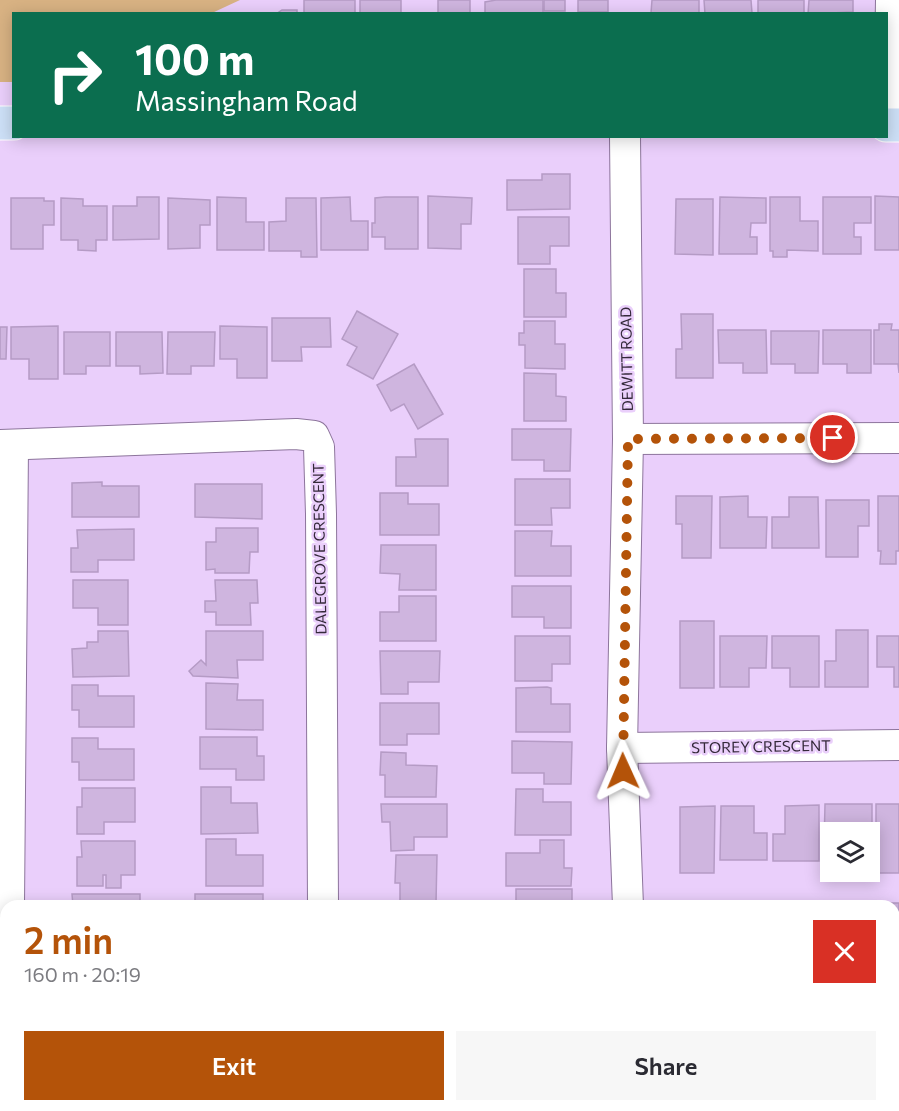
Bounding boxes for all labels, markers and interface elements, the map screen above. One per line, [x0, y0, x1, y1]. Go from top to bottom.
text: 100 m [135, 32, 255, 84]
icon: right [36, 36, 114, 114]
text: Massingham Road [135, 84, 358, 117]
street label: DEWITT ROAD [616, 307, 636, 411]
pin [807, 412, 858, 463]
icon: arrive [816, 421, 849, 454]
street label: DALEGROVE CRESCENT [308, 463, 329, 635]
street label: STOREY CRESCENT [691, 736, 831, 756]
position arrow [591, 739, 655, 803]
map controls [820, 822, 880, 882]
button: layers [820, 822, 880, 882]
text: 2 min [24, 917, 113, 961]
button: close [813, 920, 876, 983]
text: 160 m · 20:19 [24, 962, 141, 986]
button: Exit [24, 1031, 444, 1100]
button: Share [456, 1031, 876, 1100]

